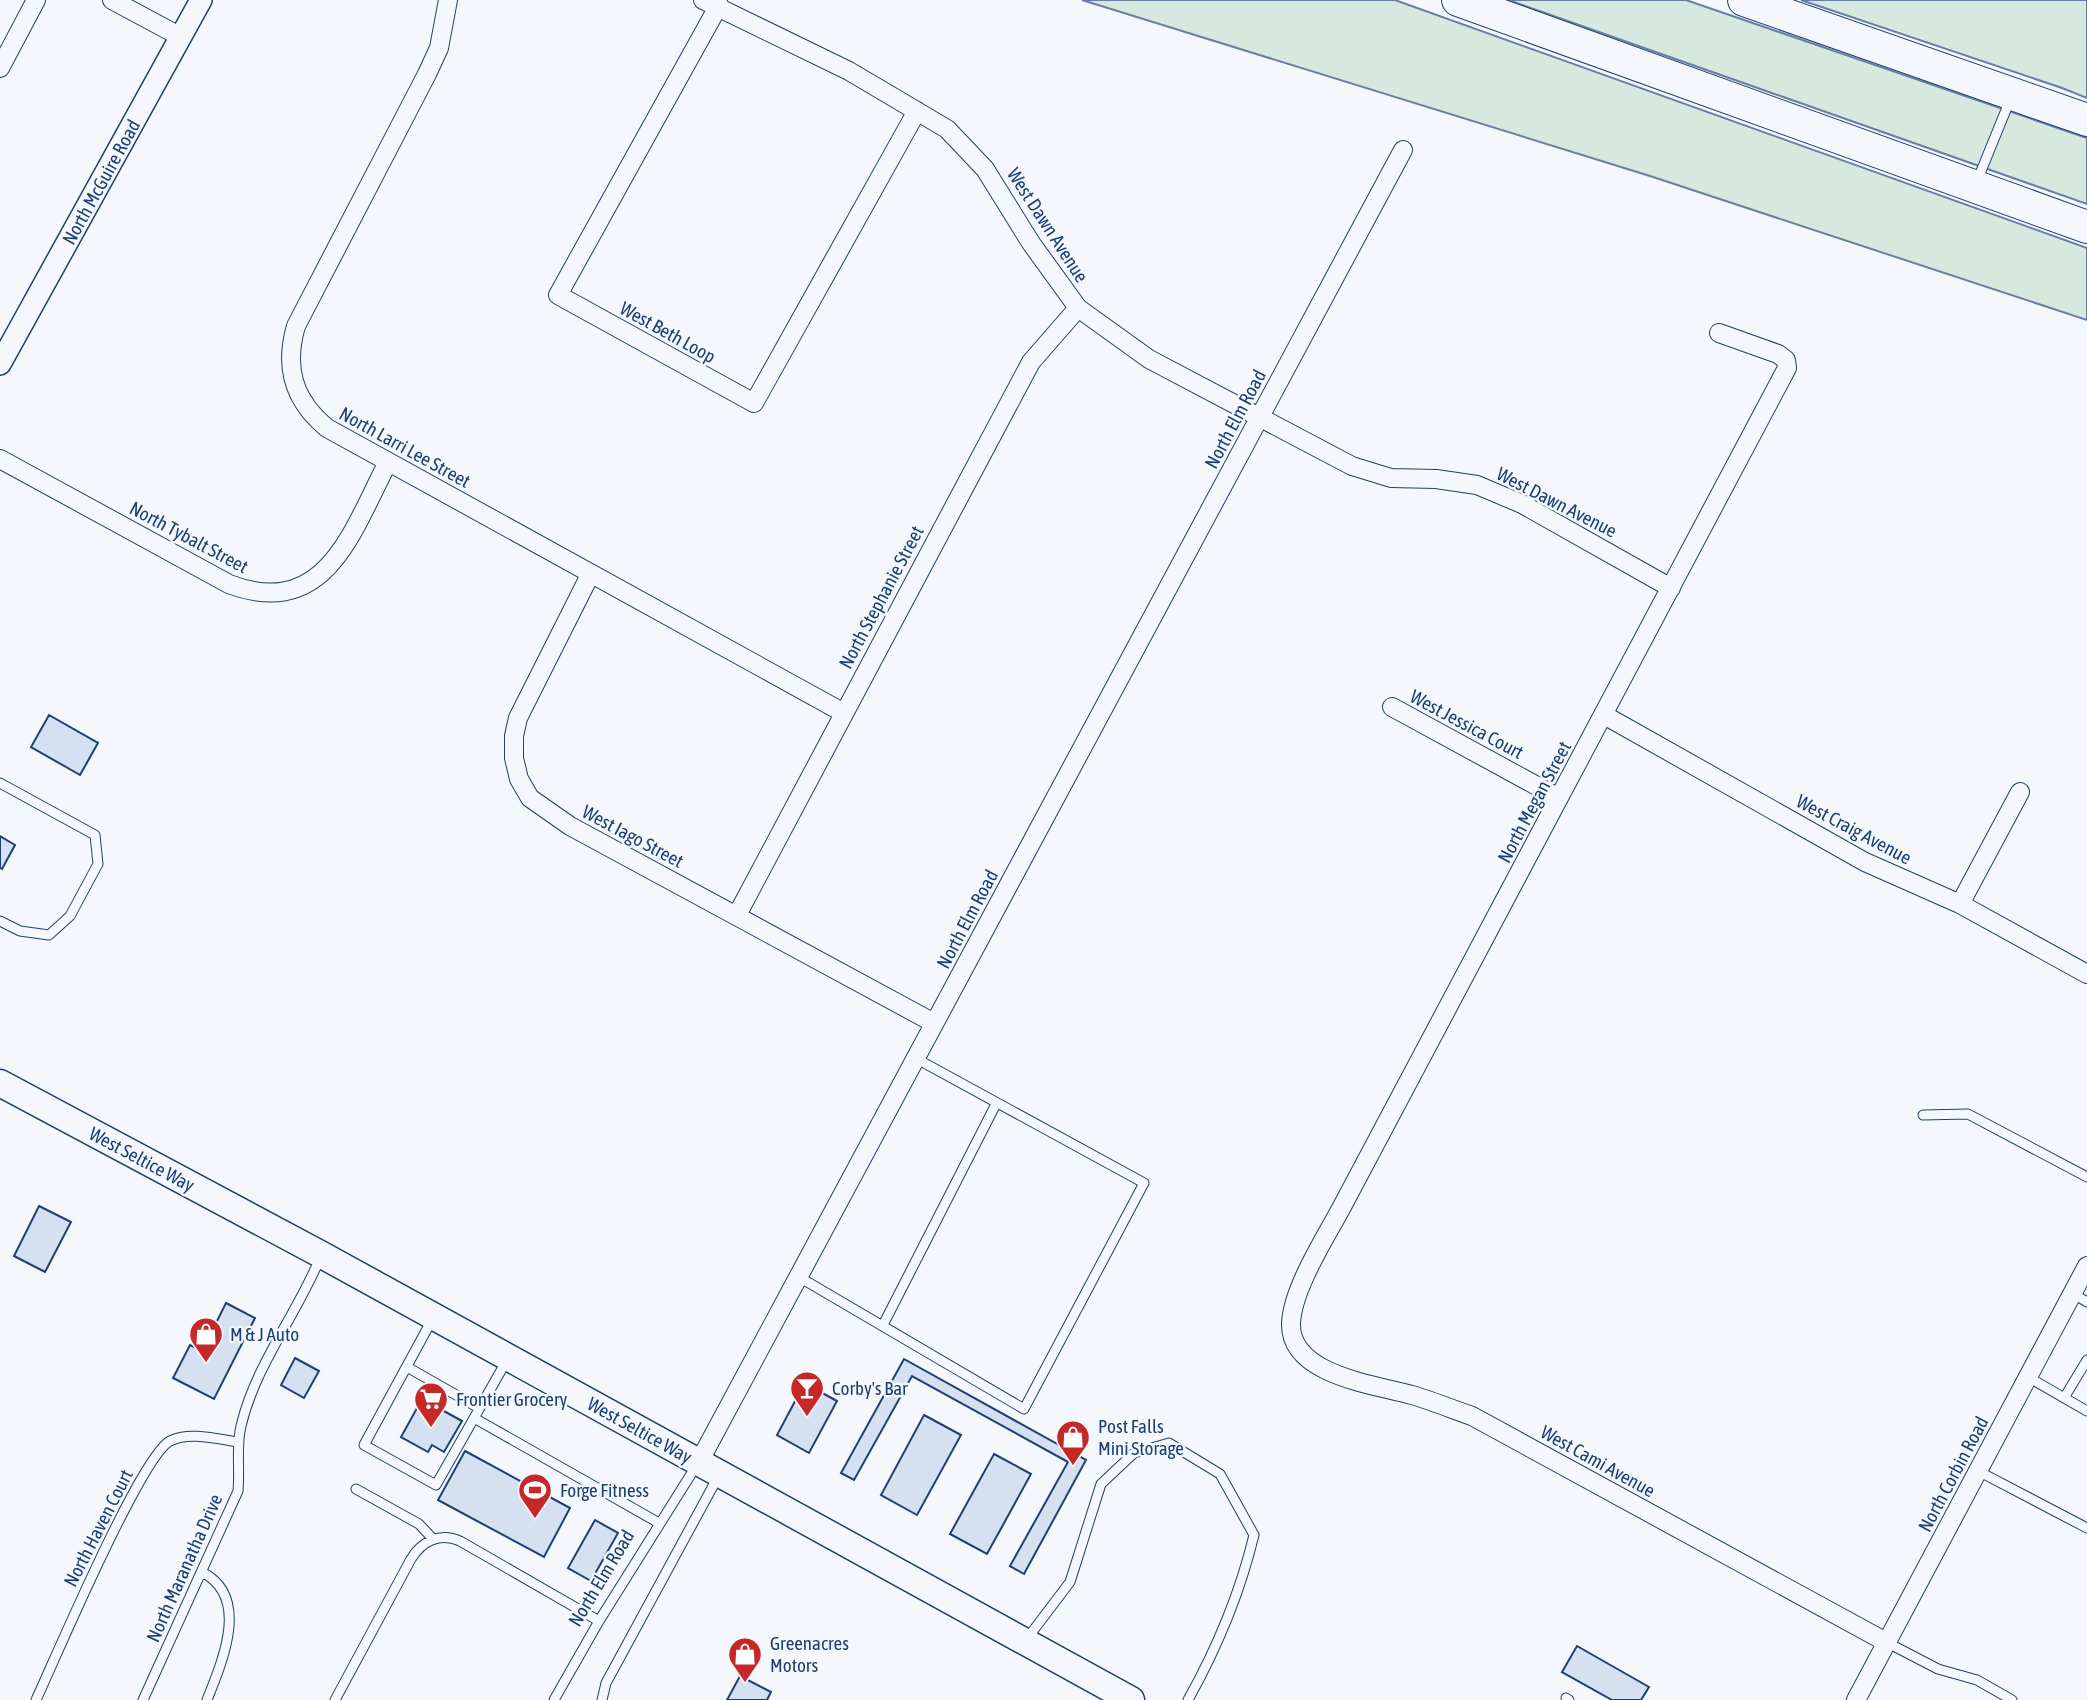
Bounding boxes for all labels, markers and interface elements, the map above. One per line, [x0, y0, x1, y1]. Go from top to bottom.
street label: North McGuire Road [58, 116, 144, 248]
street label: West Dawn Avenue [1003, 164, 1093, 286]
street label: West Beth Loop [616, 297, 720, 367]
street label: North Elm Road [1200, 366, 1270, 472]
street label: North Larri Lee Street [336, 402, 474, 492]
street label: West Dawn Avenue [1493, 462, 1621, 542]
street label: North Tybalt Street [126, 497, 252, 577]
street label: North Stephanie Street [834, 522, 928, 672]
street label: West Jessica Court [1407, 685, 1527, 763]
street label: North Megan Street [1493, 738, 1575, 866]
street label: West Craig Avenue [1793, 789, 1915, 869]
street label: West Iago Street [579, 800, 687, 872]
street label: North Elm Road [932, 866, 1002, 972]
street label: West Seltice Way [86, 1122, 199, 1196]
shop icon: M & J Auto [187, 1315, 225, 1364]
place label: M & J Auto [230, 1323, 299, 1345]
bar icon: Corby's Bar [788, 1369, 826, 1418]
place label: Corby's Bar [832, 1377, 908, 1399]
supermarket icon: Frontier Grocery [412, 1380, 450, 1429]
place label: Frontier Grocery [456, 1388, 568, 1410]
street label: West Seltice Way [584, 1392, 696, 1468]
street label: North Corbin Road [1913, 1413, 1993, 1535]
place label: Post Falls Mini Storage [1098, 1415, 1184, 1459]
shop icon: Post Falls Mini Storage [1054, 1418, 1092, 1467]
street label: West Cami Avenue [1537, 1421, 1659, 1501]
street label: North Haven Court [59, 1466, 137, 1590]
sports icon: Forge Fitness [516, 1471, 554, 1520]
place label: Forge Fitness [560, 1479, 649, 1501]
street label: North Maranatha Drive [142, 1491, 226, 1645]
street label: North Elm Road [564, 1526, 638, 1630]
place label: Greenacres Motors [770, 1632, 849, 1676]
shop icon: Greenacres Motors [726, 1635, 764, 1684]

